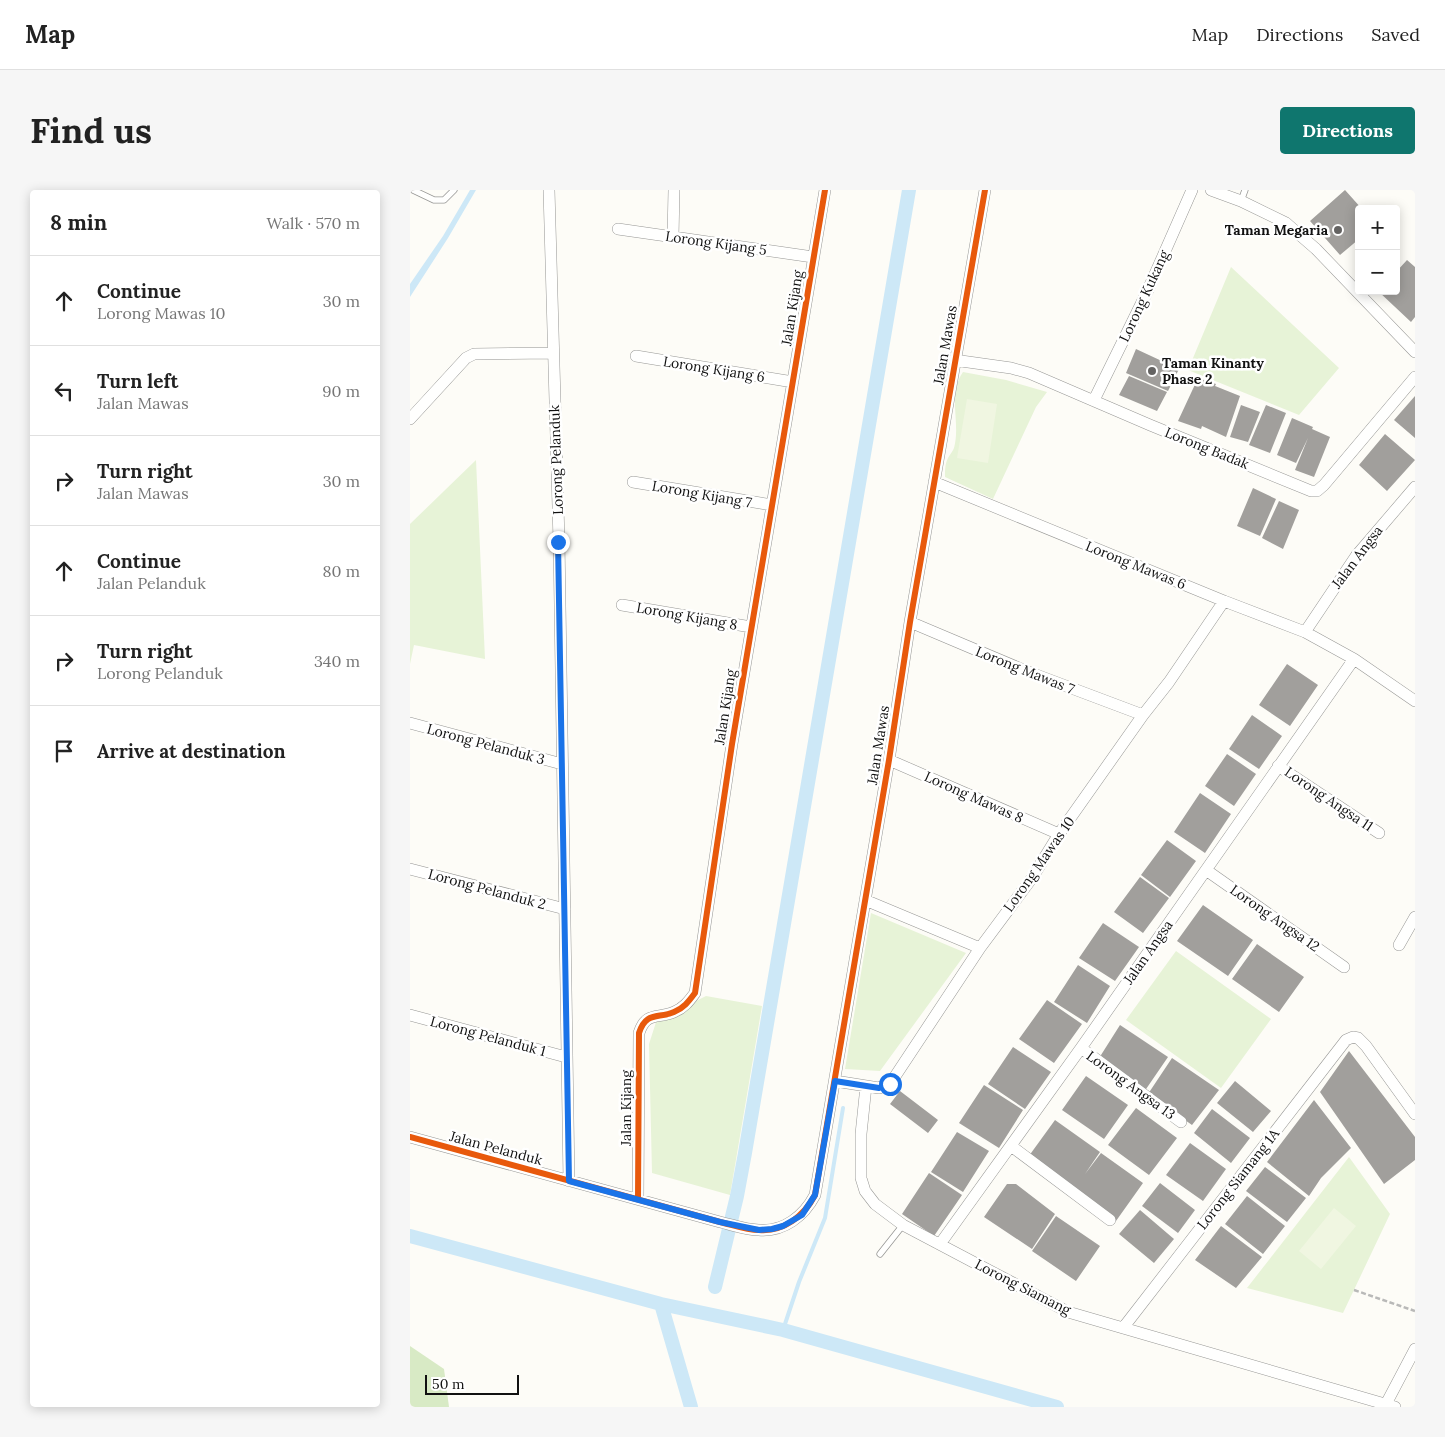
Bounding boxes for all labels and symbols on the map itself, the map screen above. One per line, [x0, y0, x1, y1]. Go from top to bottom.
place label: Taman Megaria [1225, 221, 1329, 239]
marker: Taman Megaria [1332, 224, 1344, 236]
street label: Lorong Kijang 5 [664, 227, 768, 259]
street label: Lorong Kukang [1115, 247, 1173, 345]
street label: Jalan Kijang [777, 269, 807, 348]
street label: Jalan Mawas [929, 304, 961, 387]
street label: Lorong Kijang 6 [662, 352, 766, 386]
place label: Taman Kinanty Phase 2 [1162, 354, 1264, 388]
marker: Taman Kinanty Phase 2 [1146, 365, 1158, 377]
street label: Lorong Pelanduk [545, 404, 567, 515]
street label: Lorong Badak [1162, 423, 1252, 473]
street label: Lorong Kijang 7 [651, 476, 754, 512]
street label: Jalan Angsa [1327, 522, 1387, 593]
route end [547, 531, 570, 554]
street label: Lorong Mawas 6 [1083, 537, 1189, 593]
street label: Lorong Kijang 8 [635, 598, 739, 634]
street label: Lorong Mawas 7 [973, 642, 1078, 698]
street label: Jalan Kijang [710, 668, 740, 747]
street label: Jalan Mawas [863, 704, 893, 787]
street label: Lorong Pelanduk 3 [425, 720, 547, 768]
street label: Lorong Angsa 11 [1281, 763, 1377, 835]
street label: Lorong Mawas 8 [922, 767, 1026, 827]
street label: Lorong Mawas 10 [999, 813, 1079, 915]
street label: Lorong Pelanduk 2 [426, 865, 548, 913]
street label: Lorong Angsa 12 [1227, 880, 1323, 956]
street label: Jalan Angsa [1119, 916, 1177, 988]
street label: Lorong Pelanduk 1 [428, 1012, 548, 1060]
street label: Lorong Angsa 13 [1083, 1047, 1179, 1123]
street label: Jalan Kijang [617, 1070, 635, 1147]
route start [879, 1073, 902, 1096]
street label: Lorong Siamang 1A [1193, 1125, 1283, 1233]
street label: Jalan Pelanduk [447, 1127, 545, 1169]
street label: Lorong Siamang [972, 1255, 1074, 1319]
scale bar [425, 1372, 519, 1395]

